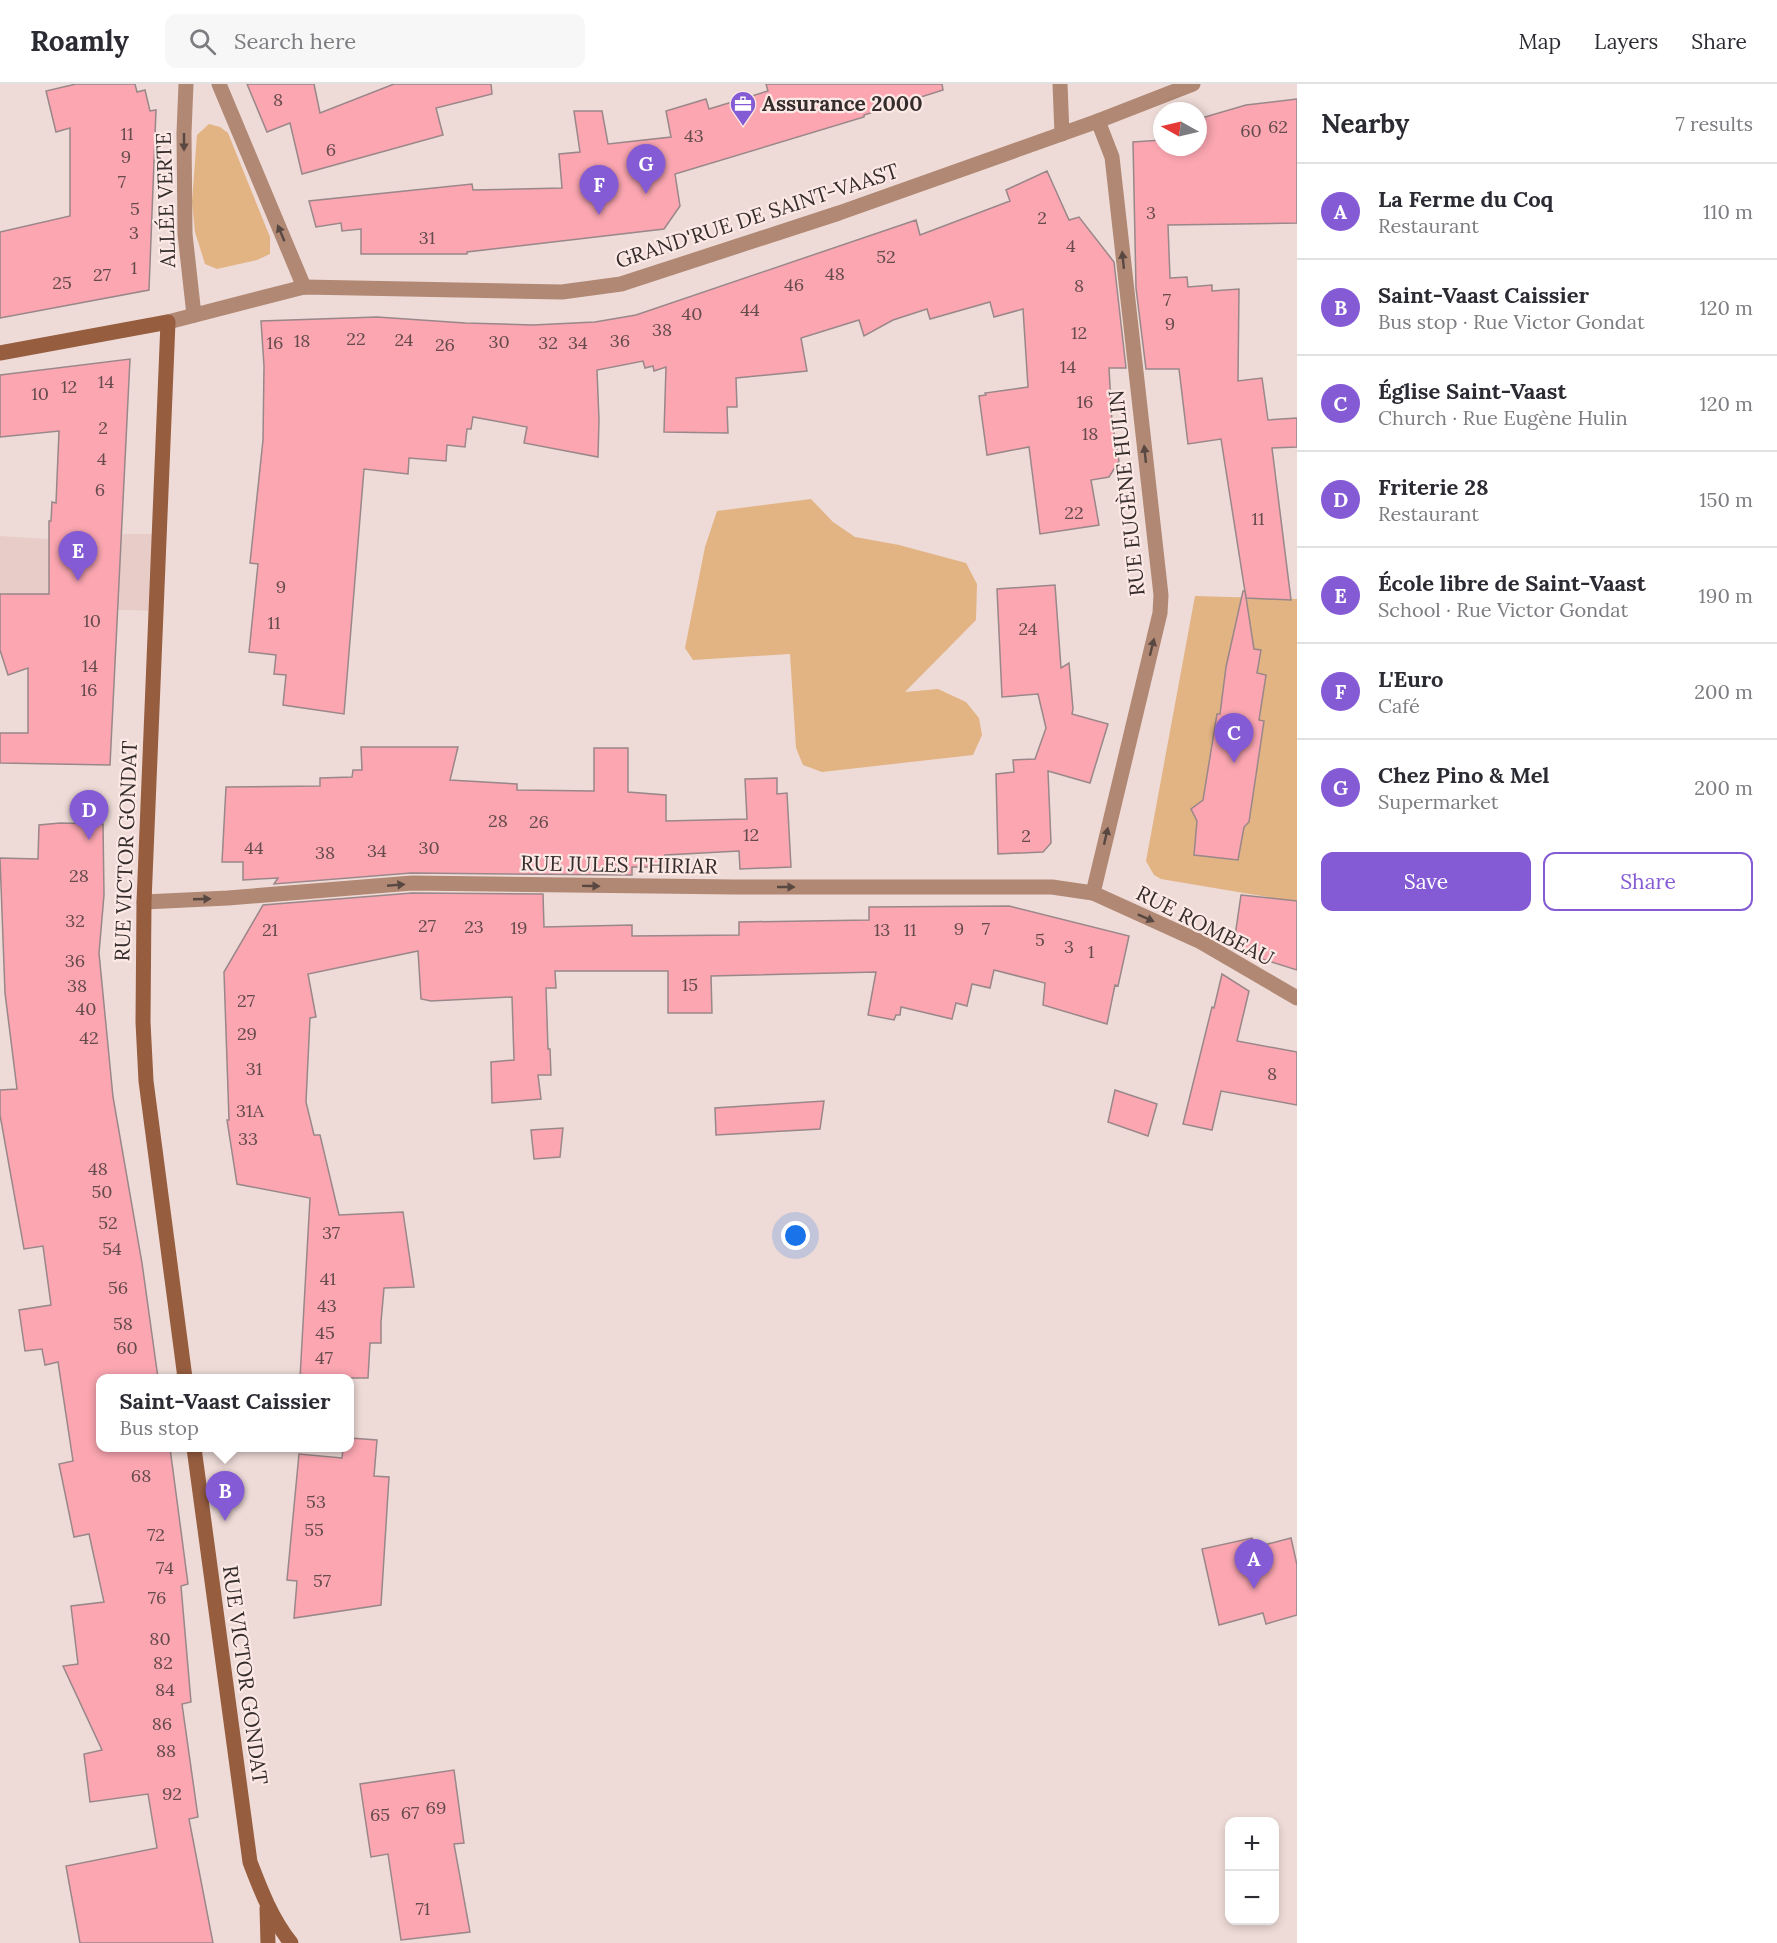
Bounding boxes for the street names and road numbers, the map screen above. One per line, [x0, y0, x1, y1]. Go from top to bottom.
street label: ALLÉE VERTE [150, 132, 181, 269]
street label: GRAND'RUE DE SAINT-VAAST [612, 158, 902, 274]
street label: RUE EUGÈNE HULIN [1102, 389, 1151, 597]
street label: RUE VICTOR GONDAT [108, 740, 143, 962]
street label: RUE JULES THIRIAR [520, 849, 719, 880]
street label: RUE ROMBEAU [1132, 879, 1279, 972]
street label: RUE VICTOR GONDAT [217, 1564, 274, 1786]

